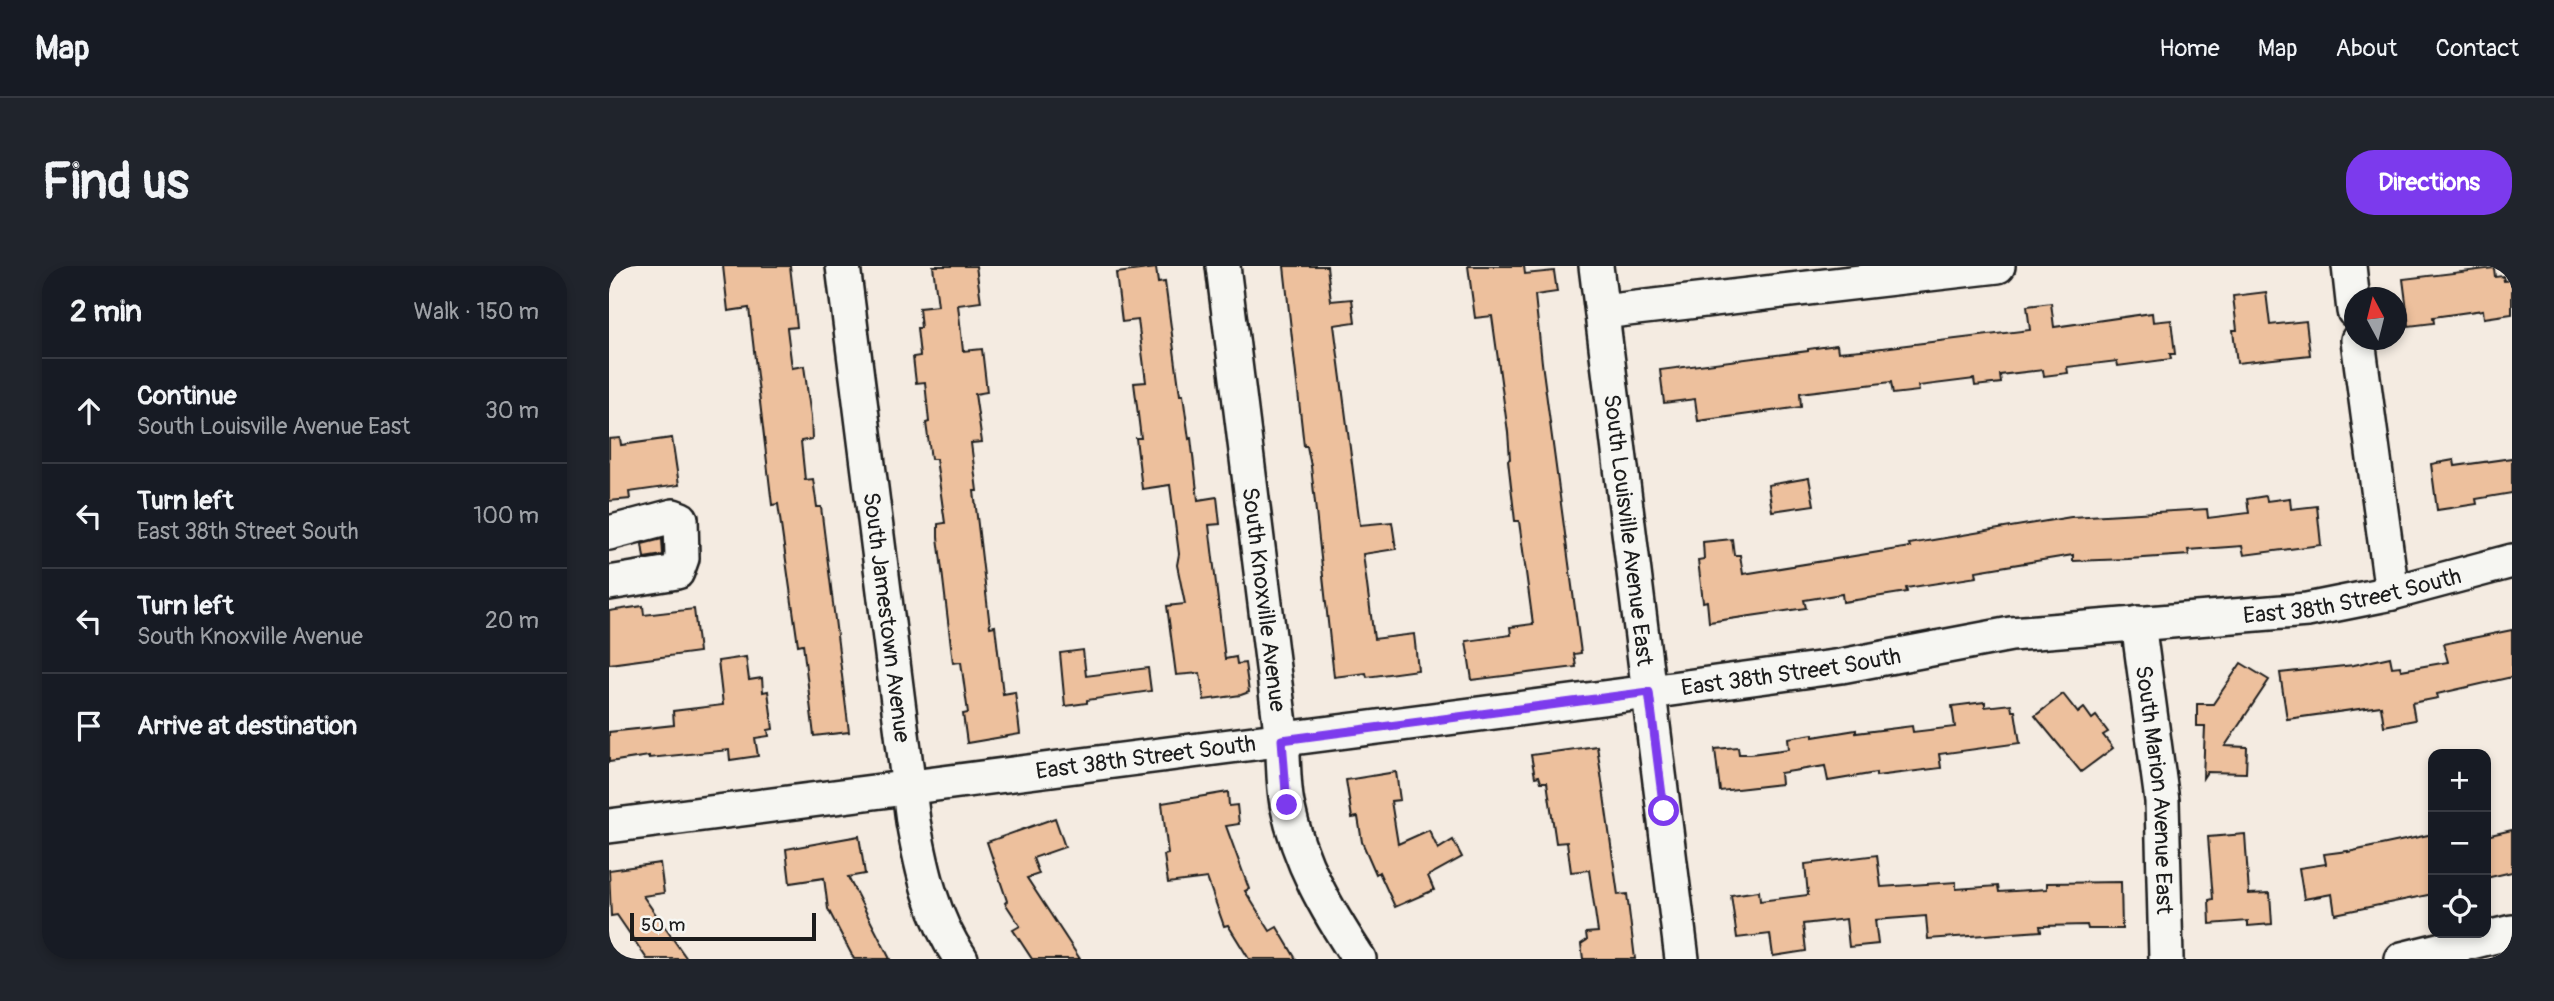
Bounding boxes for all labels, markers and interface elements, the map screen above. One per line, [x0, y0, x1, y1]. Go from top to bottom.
text: Map [35, 28, 90, 69]
text: Home [2159, 34, 2220, 63]
text: Map [2258, 34, 2298, 63]
text: About [2336, 34, 2398, 63]
text: Contact [2436, 34, 2519, 63]
button: Directions [2346, 150, 2512, 215]
text: Find us [42, 152, 189, 213]
north arrow [2344, 287, 2407, 350]
text: 2 min [70, 293, 142, 330]
text: Walk · 150 m [414, 297, 539, 326]
text: Continue [137, 380, 237, 412]
icon: ahead [70, 392, 108, 430]
street label: South Louisville Avenue East [1597, 393, 1660, 668]
text: 30 m [485, 396, 539, 425]
text: South Louisville Avenue East [137, 412, 410, 441]
text: Turn left [137, 485, 233, 517]
street label: South Knoxville Avenue [1236, 486, 1292, 714]
street label: South Jamestown Avenue [857, 490, 917, 745]
icon: left [70, 497, 108, 535]
text: 100 m [473, 501, 539, 530]
text: East 38th Street South [137, 517, 358, 546]
street label: East 38th Street South [2242, 561, 2464, 630]
text: Turn left [137, 590, 233, 622]
icon: left [70, 602, 108, 640]
text: 20 m [485, 606, 539, 635]
text: South Knoxville Avenue [137, 622, 363, 651]
street label: East 38th Street South [1679, 641, 1903, 702]
street label: South Marion Avenue East [2129, 664, 2179, 916]
icon: arrive [70, 707, 108, 745]
text: Arrive at destination [137, 710, 357, 742]
street label: East 38th Street South [1034, 729, 1257, 786]
map controls [2428, 749, 2491, 938]
button: + [2428, 749, 2491, 812]
route end [1271, 789, 1302, 820]
route start [1648, 795, 1679, 826]
button: − [2428, 812, 2491, 875]
button: locate [2428, 875, 2491, 938]
scale bar [630, 910, 815, 942]
text: 50 m [641, 913, 685, 937]

